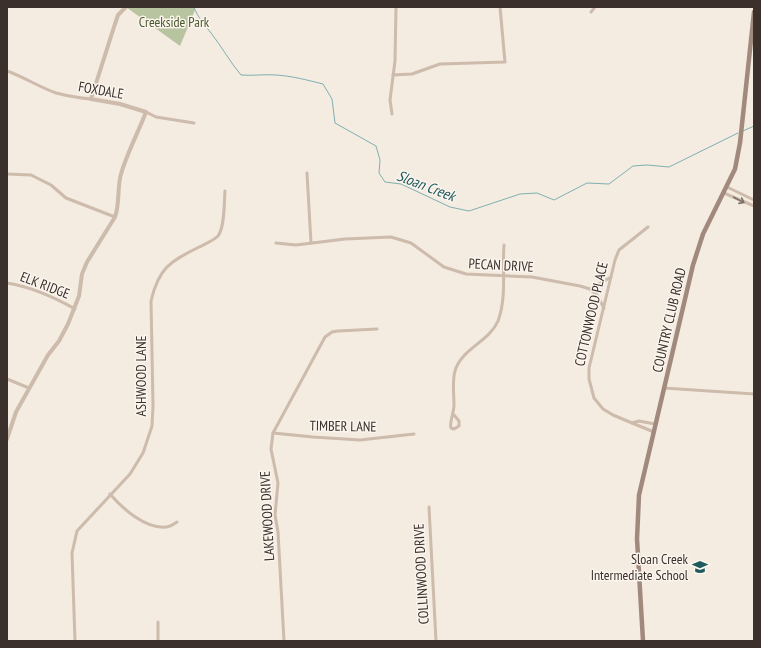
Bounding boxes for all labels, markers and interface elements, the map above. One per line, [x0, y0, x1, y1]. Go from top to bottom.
park label: Creekside Park [139, 13, 210, 31]
street label: FOXDALE [77, 77, 125, 103]
water label: Sloan Creek [394, 166, 460, 206]
one-way arrow [733, 197, 745, 205]
street label: PECAN DRIVE [468, 254, 534, 276]
street label: COTTONWOOD PLACE [570, 260, 612, 368]
street label: COUNTRY CLUB ROAD [648, 266, 690, 374]
street label: ELK RIDGE [18, 267, 72, 303]
street label: ASHWOOD LANE [132, 335, 150, 417]
street label: TIMBER LANE [309, 416, 377, 436]
street label: LAKEWOOD DRIVE [256, 471, 278, 561]
street label: COLLINWOOD DRIVE [409, 523, 433, 625]
place label: Sloan Creek Intermediate School [591, 550, 689, 584]
school or university icon: Sloan Creek Intermediate School [691, 558, 709, 576]

